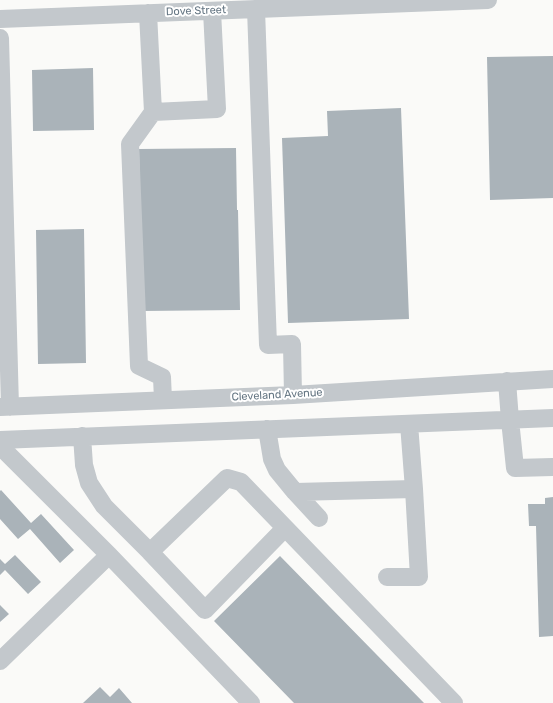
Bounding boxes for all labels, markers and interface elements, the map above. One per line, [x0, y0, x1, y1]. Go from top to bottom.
street label: Dove Street [166, 3, 226, 19]
street label: Cleveland Avenue [231, 386, 323, 404]

